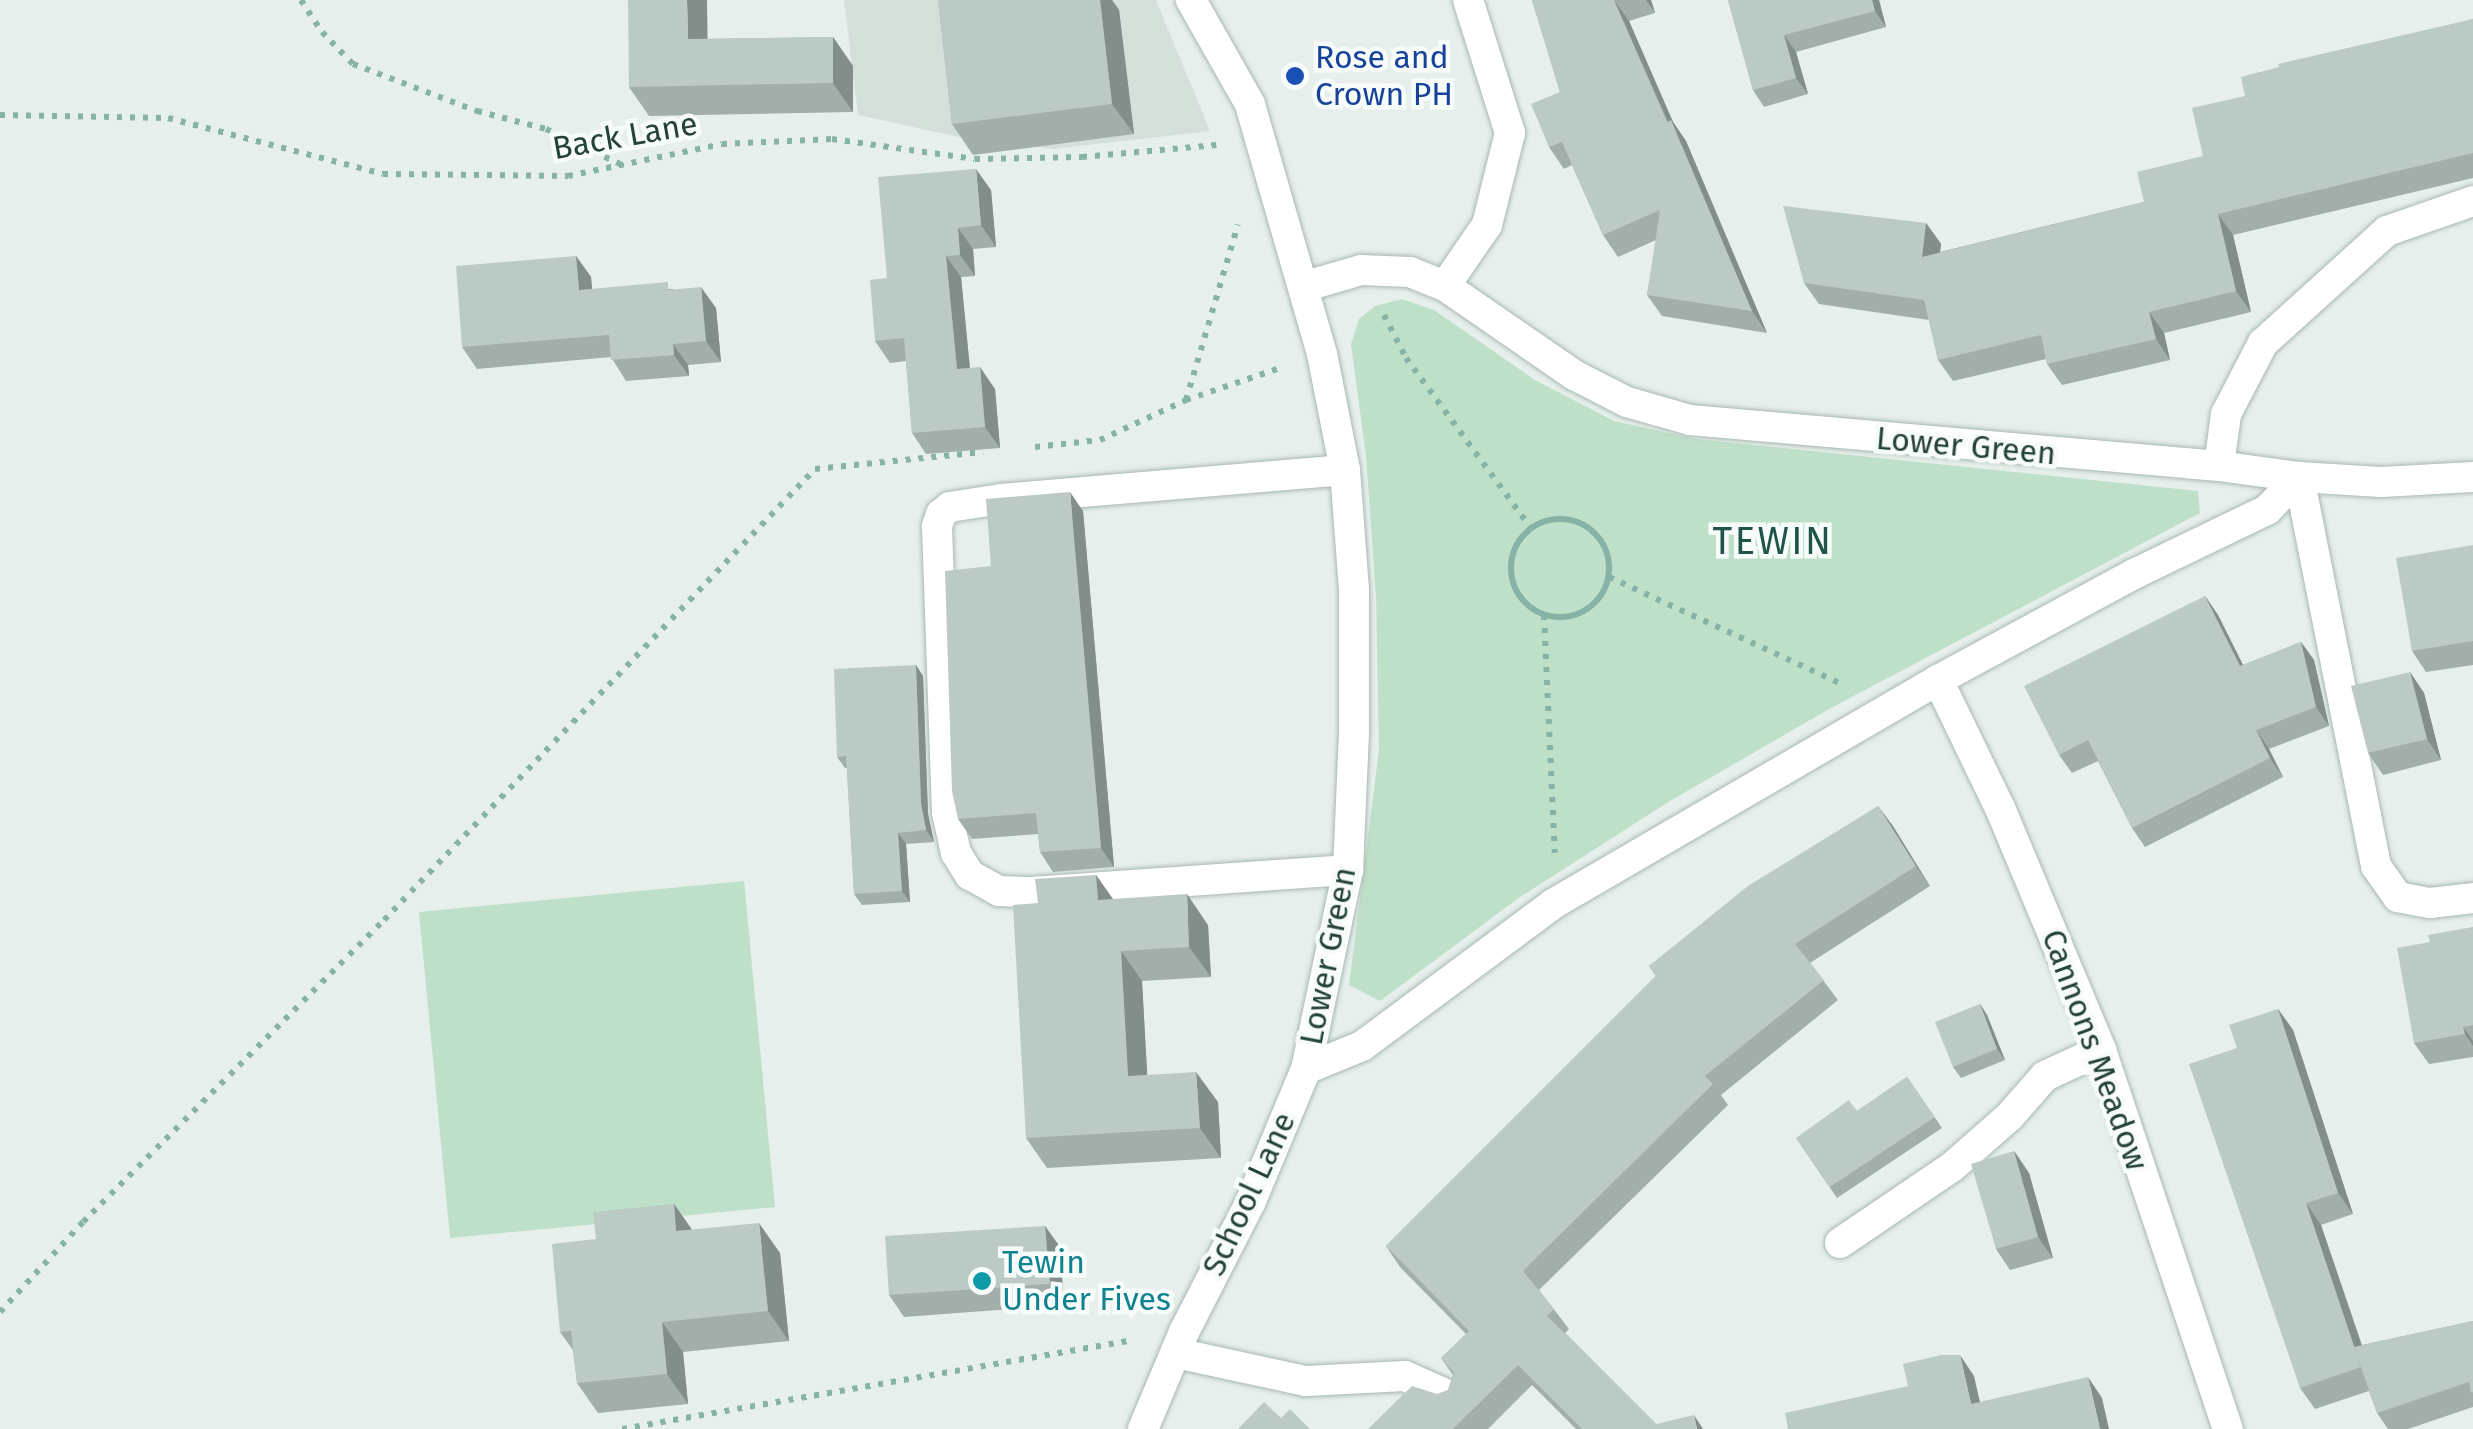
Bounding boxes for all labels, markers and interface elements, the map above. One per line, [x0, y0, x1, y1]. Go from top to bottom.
place label: Rose and Crown PH [1315, 39, 1453, 114]
marker: Rose and Crown PH [1284, 65, 1306, 87]
street label: Back Lane [550, 104, 700, 168]
street label: Lower Green [1875, 419, 2057, 473]
district label: TEWIN [1712, 519, 1834, 565]
street label: Lower Green [1292, 864, 1364, 1048]
street label: Cannons Meadow [2034, 924, 2156, 1176]
street label: School Lane [1194, 1106, 1304, 1282]
place label: Tewin Under Fives [1002, 1244, 1171, 1319]
marker: Tewin Under Fives [971, 1270, 993, 1292]

